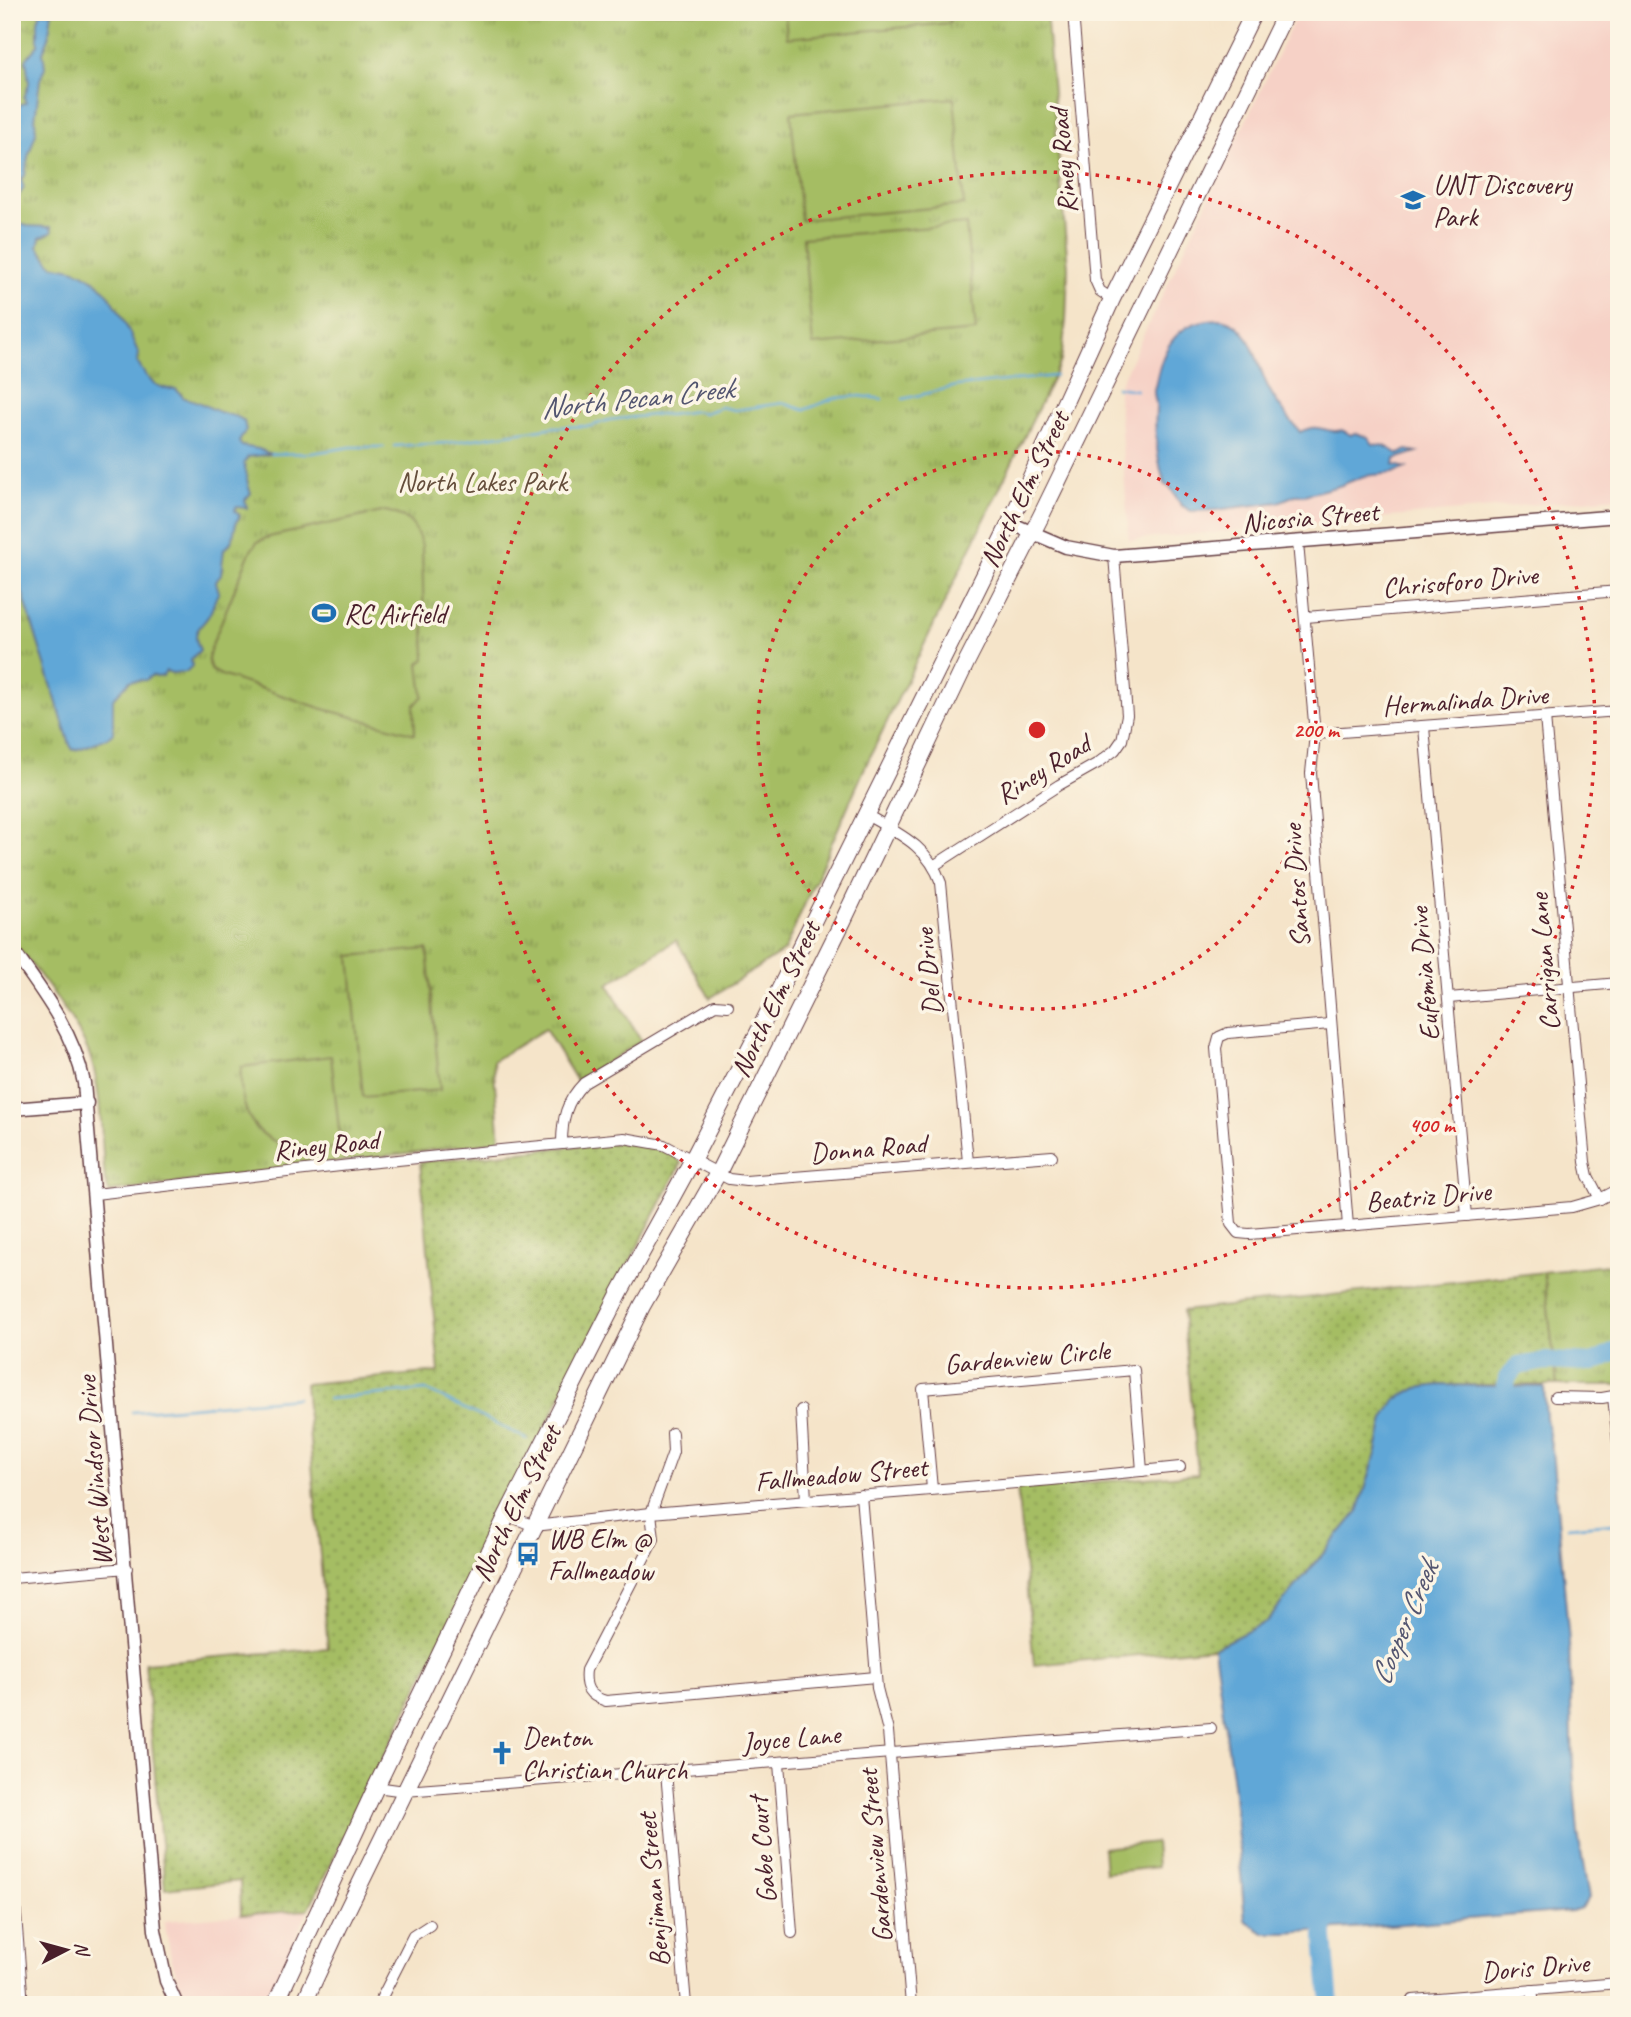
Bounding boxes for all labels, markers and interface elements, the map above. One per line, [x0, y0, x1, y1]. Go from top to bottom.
street label: Riney Road [1041, 103, 1085, 215]
place label: UNT Discovery Park [1433, 167, 1574, 234]
school or university icon: UNT Discovery Park [1399, 186, 1427, 214]
water label: North Pecan Creek [539, 368, 740, 427]
street label: North Elm Street [971, 403, 1078, 573]
park label: North Lakes Park [397, 464, 569, 499]
street label: Nicosia Street [1240, 493, 1382, 540]
street label: Chrisoforo Drive [1381, 557, 1541, 605]
place label: RC Airfield [344, 596, 450, 631]
sports icon: RC Airfield [310, 599, 338, 627]
street label: Hermalinda Drive [1381, 677, 1551, 723]
text: 200 m [1293, 717, 1341, 743]
centre of rings [1025, 718, 1049, 742]
street label: Riney Road [989, 724, 1100, 812]
street label: Santos Drive [1274, 821, 1318, 949]
street label: Carrigan Lane [1520, 890, 1567, 1032]
street label: Eufemia Drive [1401, 904, 1447, 1042]
street label: North Elm Street [722, 913, 829, 1083]
street label: Del Drive [906, 925, 950, 1017]
text: 400 m [1409, 1112, 1457, 1138]
street label: Riney Road [272, 1122, 384, 1168]
street label: Donna Road [808, 1125, 932, 1171]
street label: Beatriz Drive [1364, 1173, 1494, 1219]
street label: Gardenview Circle [943, 1332, 1113, 1382]
street label: West Windsor Drive [68, 1373, 120, 1568]
street label: North Elm Street [463, 1417, 570, 1587]
street label: Fallmeadow Street [754, 1449, 931, 1499]
place label: WB Elm @ Fallmeadow [548, 1521, 656, 1588]
bus stop icon: WB Elm @ Fallmeadow [514, 1540, 542, 1568]
water label: Cooper Creek [1361, 1551, 1449, 1690]
street label: Joyce Lane [739, 1716, 843, 1760]
place label: Denton Christian Church [522, 1720, 688, 1787]
church icon: Denton Christian Church [488, 1739, 516, 1767]
street label: Gardenview Street [850, 1765, 900, 1944]
street label: Gabe Court [740, 1791, 784, 1905]
street label: Benjiman Street [629, 1809, 677, 1968]
north arrow [32, 1916, 102, 1986]
text: N [69, 1941, 95, 1959]
street label: Doris Drive [1480, 1945, 1592, 1989]

